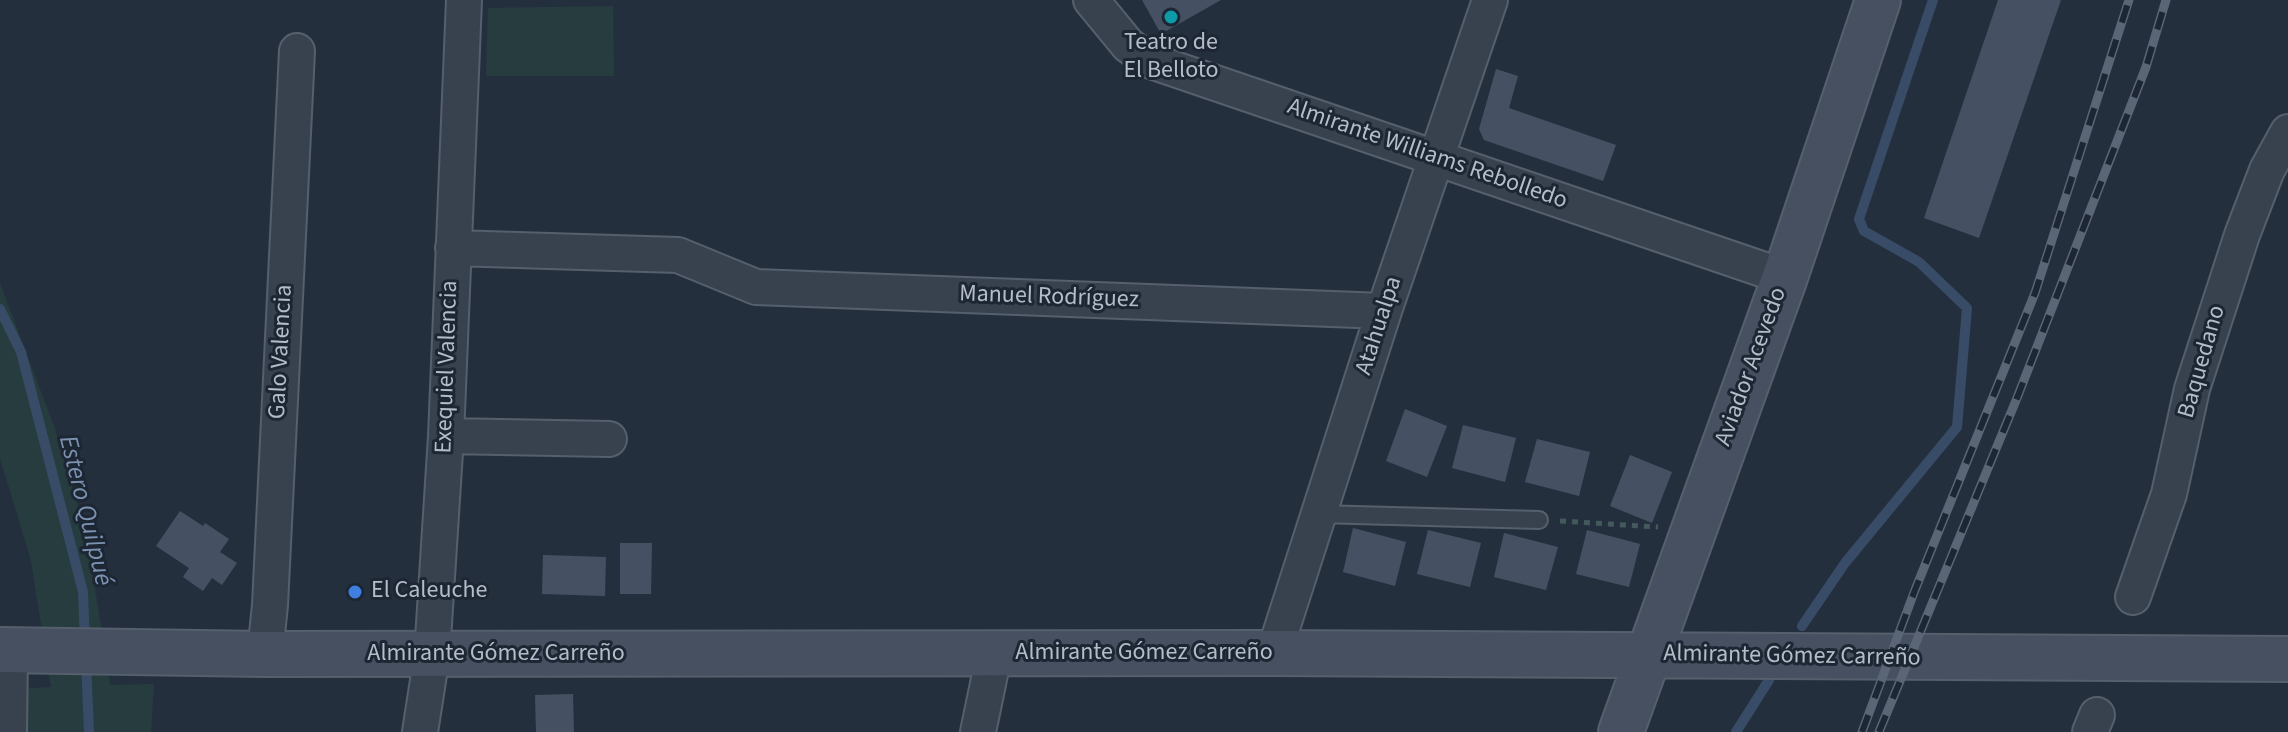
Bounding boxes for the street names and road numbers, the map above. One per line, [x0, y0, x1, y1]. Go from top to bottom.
street label: Almirante Williams Rebolledo [1283, 93, 1571, 217]
street label: Atahualpa [1351, 273, 1409, 379]
street label: Exequiel Valencia [431, 280, 465, 454]
street label: Manuel Rodríguez [959, 280, 1139, 316]
street label: Galo Valencia [264, 284, 300, 420]
street label: Aviador Acevedo [1710, 284, 1794, 450]
street label: Baquedano [2173, 302, 2233, 422]
street label: Almirante Gómez Carreño [1015, 640, 1273, 668]
street label: Almirante Gómez Carreño [1663, 640, 1921, 674]
street label: Almirante Gómez Carreño [367, 641, 625, 669]

